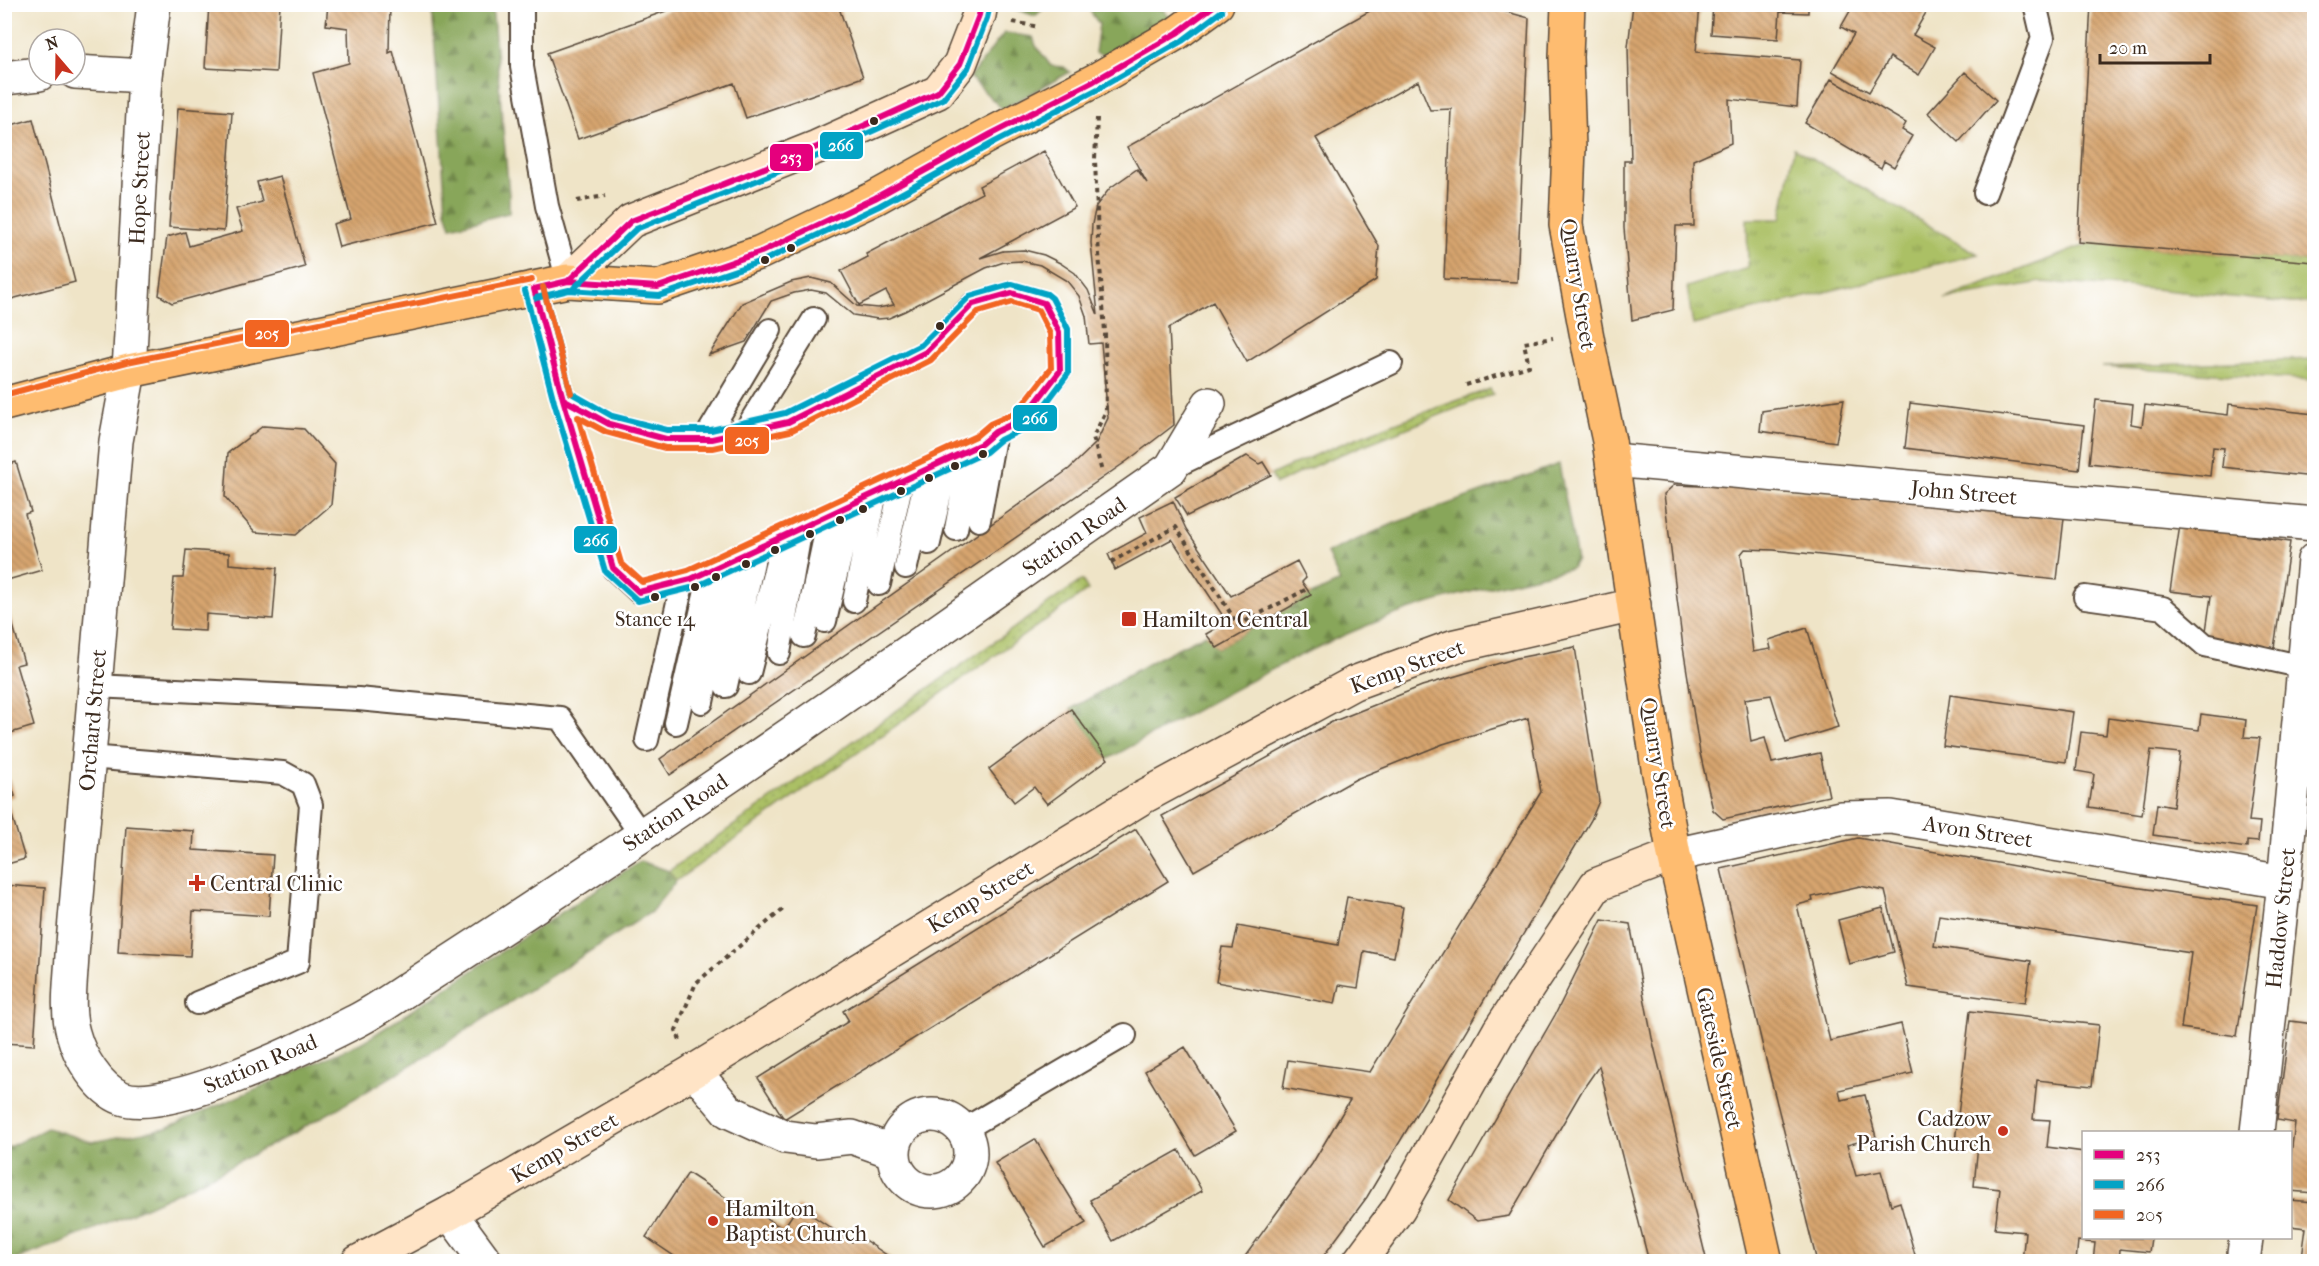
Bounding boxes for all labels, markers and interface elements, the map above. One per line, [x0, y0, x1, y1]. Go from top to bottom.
north arrow [27, 27, 87, 87]
scale bar [2100, 27, 2210, 65]
text: N [43, 32, 62, 54]
text: 20 m [2109, 38, 2147, 59]
unlabelled marker [868, 115, 880, 127]
street label: Hope Street [124, 130, 156, 246]
line badge: 266 [819, 131, 864, 160]
text: 266 [828, 136, 854, 155]
line badge: 253 [769, 143, 814, 172]
text: 253 [780, 148, 802, 168]
street label: Quarry Street [1555, 217, 1601, 352]
unlabelled marker [785, 242, 797, 254]
unlabelled marker [759, 254, 771, 266]
line badge: 205 [244, 319, 290, 348]
unlabelled marker [934, 320, 946, 332]
text: 205 [255, 324, 279, 343]
line badge: 266 [1012, 404, 1058, 432]
text: 266 [1022, 409, 1048, 428]
line badge: 205 [724, 426, 770, 455]
text: 205 [735, 431, 759, 450]
unlabelled marker [977, 448, 989, 460]
unlabelled marker [949, 460, 961, 472]
unlabelled marker [923, 472, 935, 484]
street label: John Street [1908, 475, 2018, 511]
unlabelled marker [895, 485, 907, 497]
street label: Station Road [1018, 491, 1132, 582]
unlabelled marker [857, 503, 869, 515]
unlabelled marker [834, 514, 846, 526]
line badge: 266 [573, 525, 618, 554]
unlabelled marker [804, 528, 816, 540]
text: 266 [583, 531, 609, 550]
unlabelled marker [769, 544, 781, 556]
unlabelled marker [740, 558, 752, 570]
unlabelled marker [710, 571, 722, 583]
unlabelled marker [689, 581, 701, 593]
marker: Stance 14 [649, 591, 661, 603]
place label: Hamilton Central [1142, 607, 1308, 633]
place label: Stance 14 [615, 608, 696, 631]
marker: Hamilton Central [1120, 610, 1138, 628]
street label: Kemp Street [1347, 634, 1468, 700]
street label: Orchard Street [74, 648, 112, 792]
street label: Quarry Street [1635, 696, 1681, 831]
street label: Station Road [618, 768, 734, 857]
street label: Avon Street [1920, 810, 2035, 854]
street label: Haddow Street [2261, 846, 2301, 990]
street label: Kemp Street [923, 855, 1039, 939]
place label: Central Clinic [210, 871, 343, 897]
marker: Central Clinic [188, 874, 206, 892]
street label: Gateside Street [1690, 985, 1748, 1132]
street label: Station Road [200, 1028, 322, 1100]
place label: Cadzow Parish Church [1856, 1106, 1992, 1157]
street label: Kemp Street [506, 1107, 623, 1189]
marker: Cadzow Parish Church [1996, 1124, 2010, 1138]
legend [2082, 1131, 2292, 1239]
text: 253 [2136, 1145, 2160, 1166]
text: 266 [2136, 1175, 2165, 1196]
place label: Hamilton Baptist Church [725, 1196, 868, 1247]
text: 205 [2136, 1205, 2163, 1226]
marker: Hamilton Baptist Church [706, 1214, 720, 1228]

